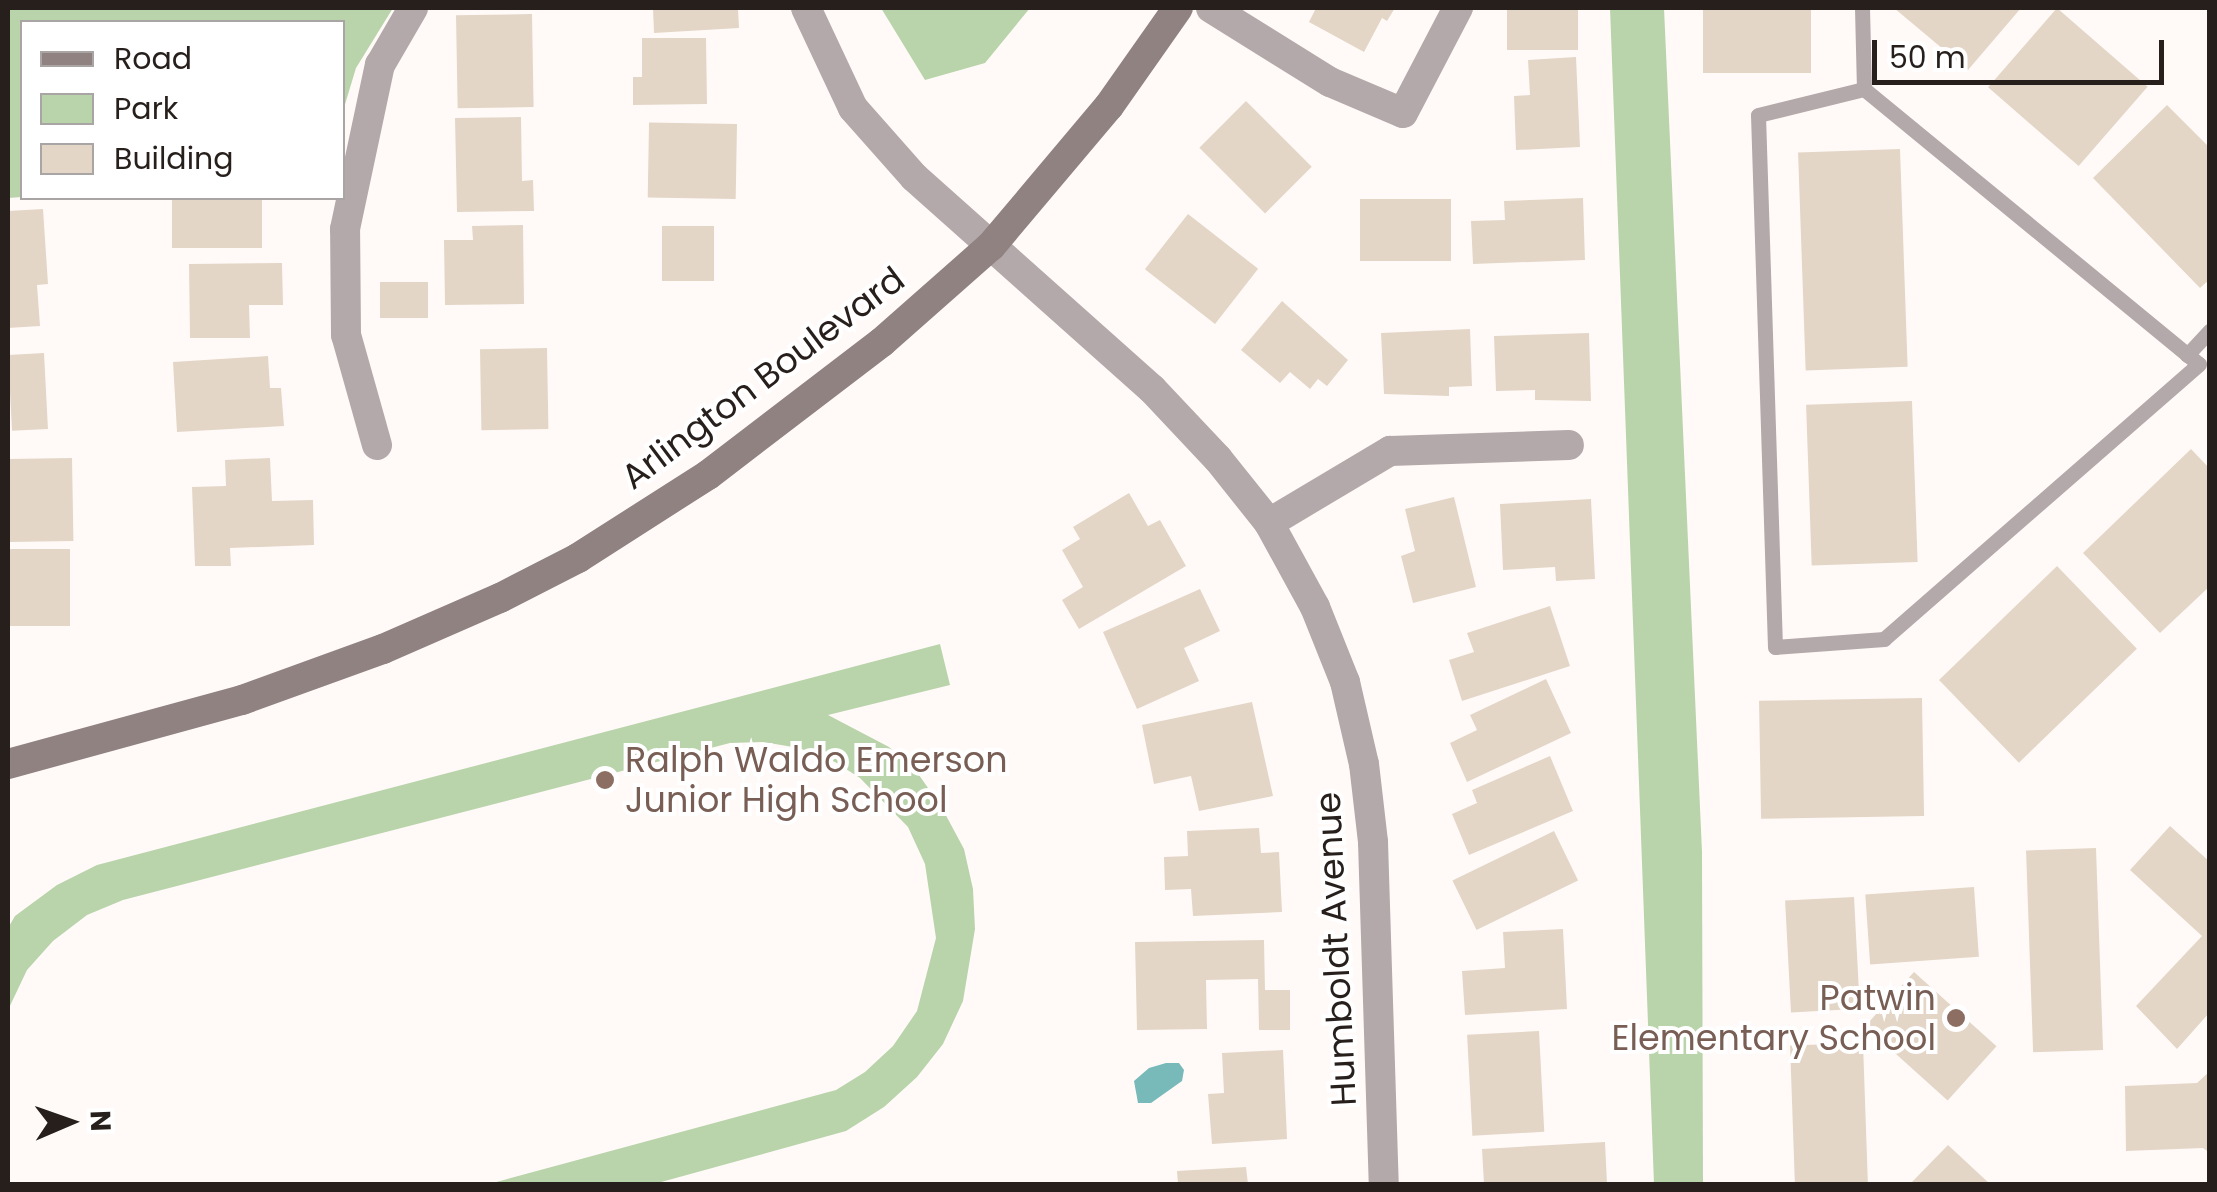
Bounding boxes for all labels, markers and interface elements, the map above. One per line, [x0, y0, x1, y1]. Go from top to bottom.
legend [20, 20, 345, 200]
scale bar [1877, 20, 2170, 82]
text: 50 m [1889, 36, 1966, 79]
text: Road [114, 37, 192, 80]
text: Park [114, 87, 178, 130]
text: Building [114, 137, 234, 180]
street label: Arlington Boulevard [613, 258, 913, 498]
place label: Ralph Waldo Emerson Junior High School [625, 739, 1008, 821]
marker: Ralph Waldo Emerson Junior High School [594, 769, 616, 791]
street label: Humboldt Avenue [1307, 791, 1365, 1107]
place label: Patwin Elementary School [1611, 977, 1936, 1059]
marker: Patwin Elementary School [1945, 1007, 1967, 1029]
north arrow [20, 1072, 120, 1172]
text: N [81, 1110, 120, 1132]

